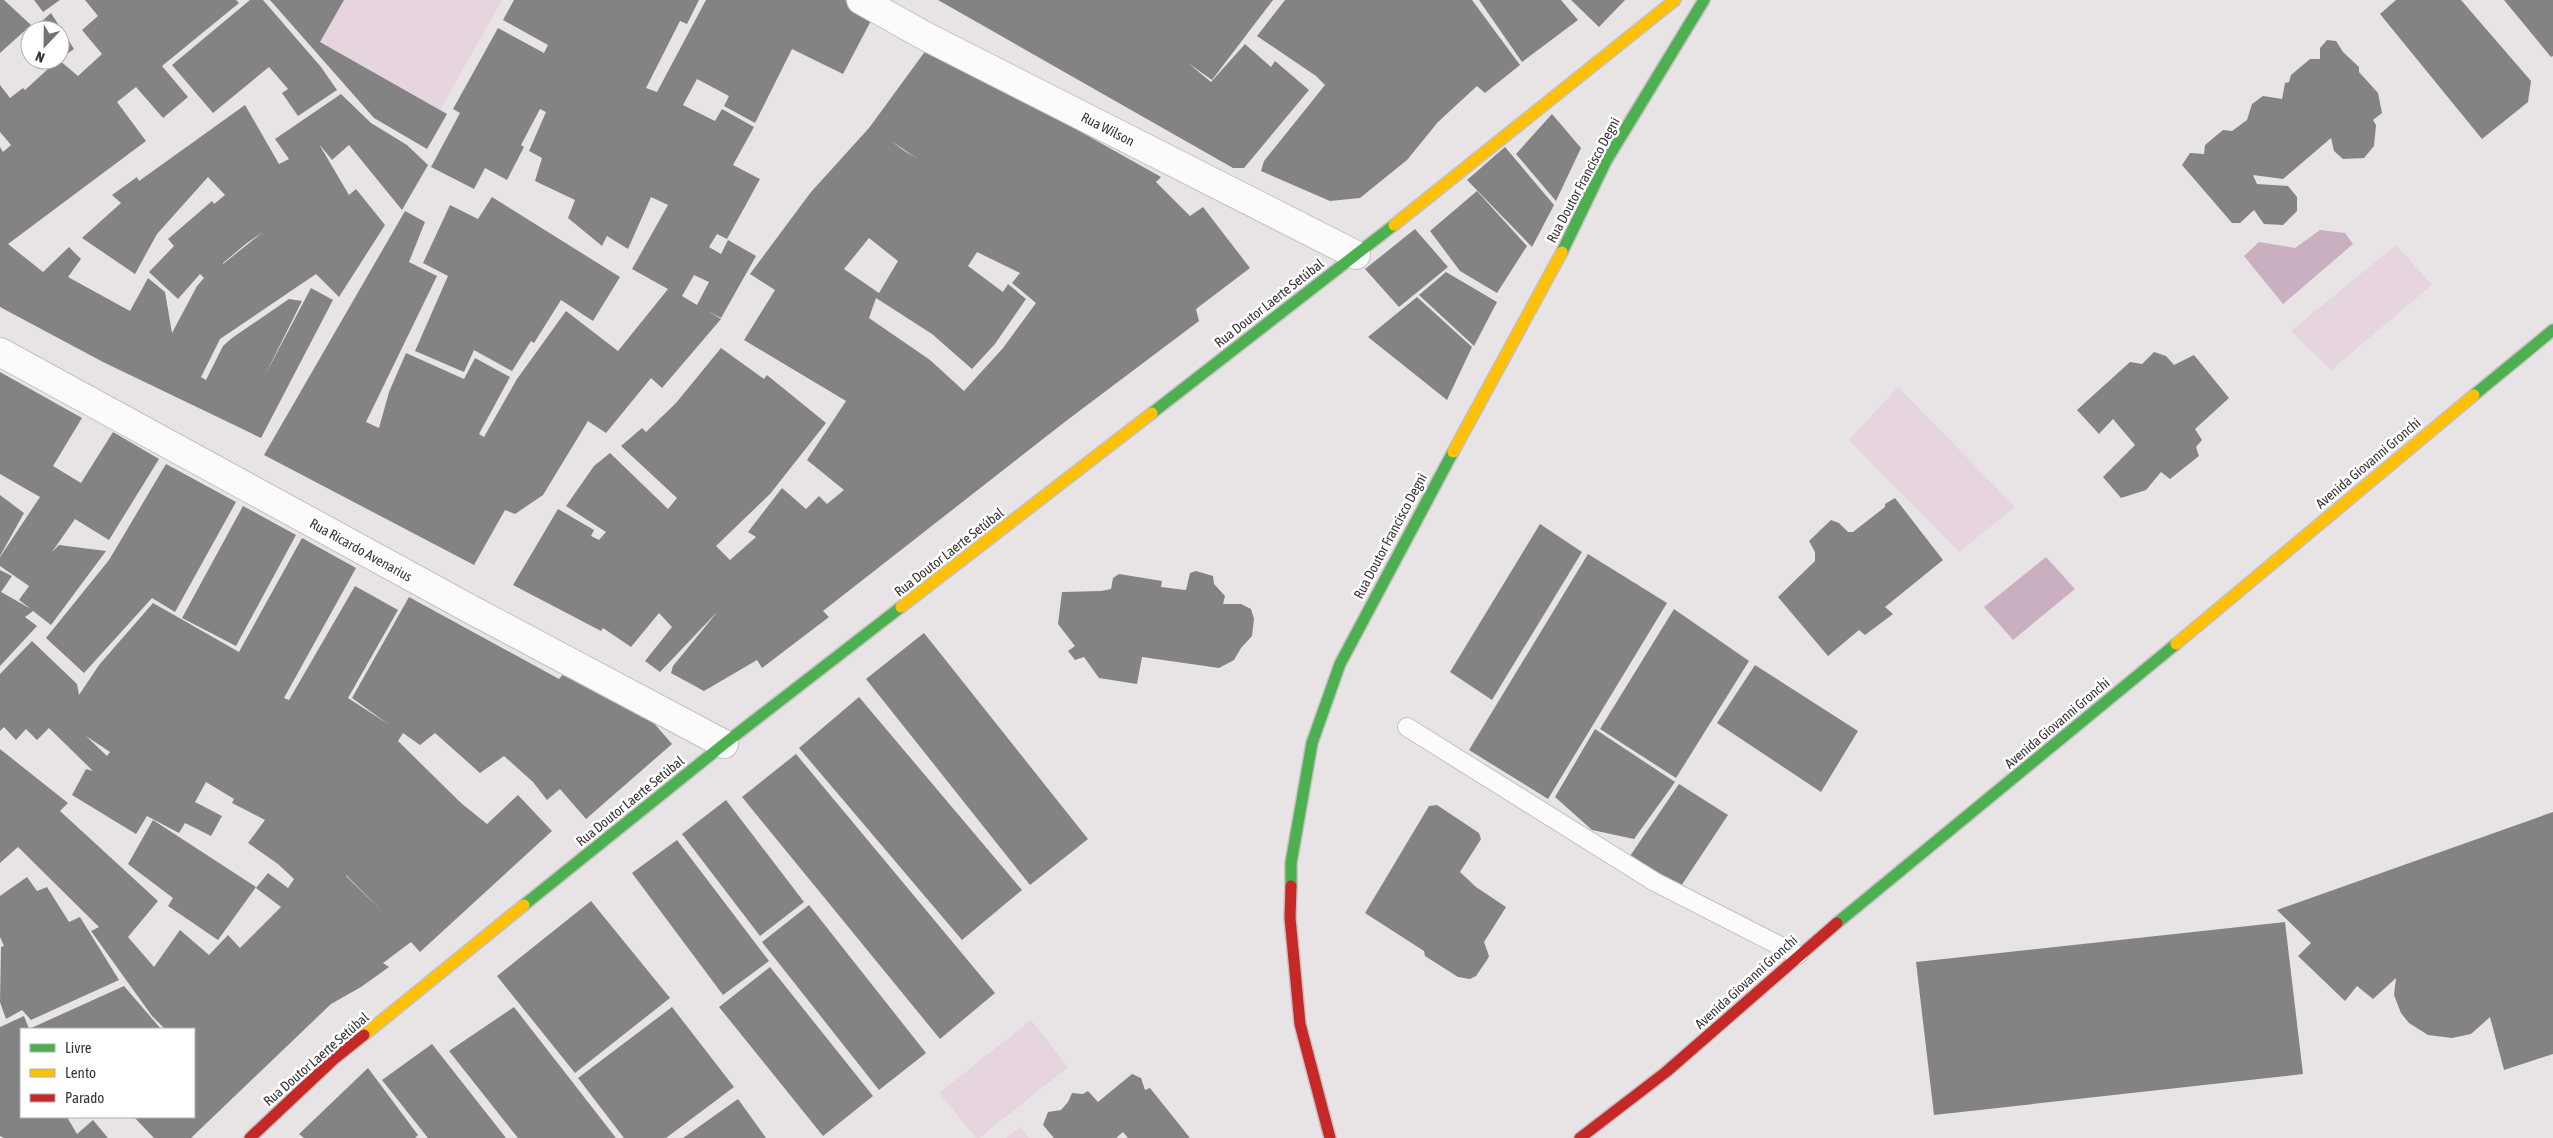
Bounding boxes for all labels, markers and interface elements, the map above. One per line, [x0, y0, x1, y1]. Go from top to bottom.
north arrow [20, 20, 70, 70]
text: N [33, 48, 47, 66]
street label: Rua Wilson [1079, 109, 1137, 149]
street label: Rua Doutor Francisco Degni [1543, 115, 1623, 245]
street label: Rua Doutor Laerte Setúbal [1211, 255, 1327, 351]
street label: Avenida Giovanni Gronchi [2312, 414, 2424, 512]
street label: Rua Doutor Francisco Degni [1350, 471, 1430, 601]
street label: Rua Doutor Laerte Setúbal [891, 504, 1007, 600]
street label: Rua Ricardo Avenarius [307, 515, 415, 585]
street label: Avenida Giovanni Gronchi [2001, 674, 2113, 772]
street label: Rua Doutor Laerte Setúbal [573, 752, 687, 849]
street label: Avenida Giovanni Gronchi [1692, 932, 1800, 1032]
street label: Rua Doutor Laerte Setúbal [260, 1009, 372, 1109]
legend [20, 1028, 195, 1118]
text: Livre [65, 1039, 92, 1056]
text: Lento [65, 1064, 96, 1081]
text: Parado [65, 1089, 104, 1106]

